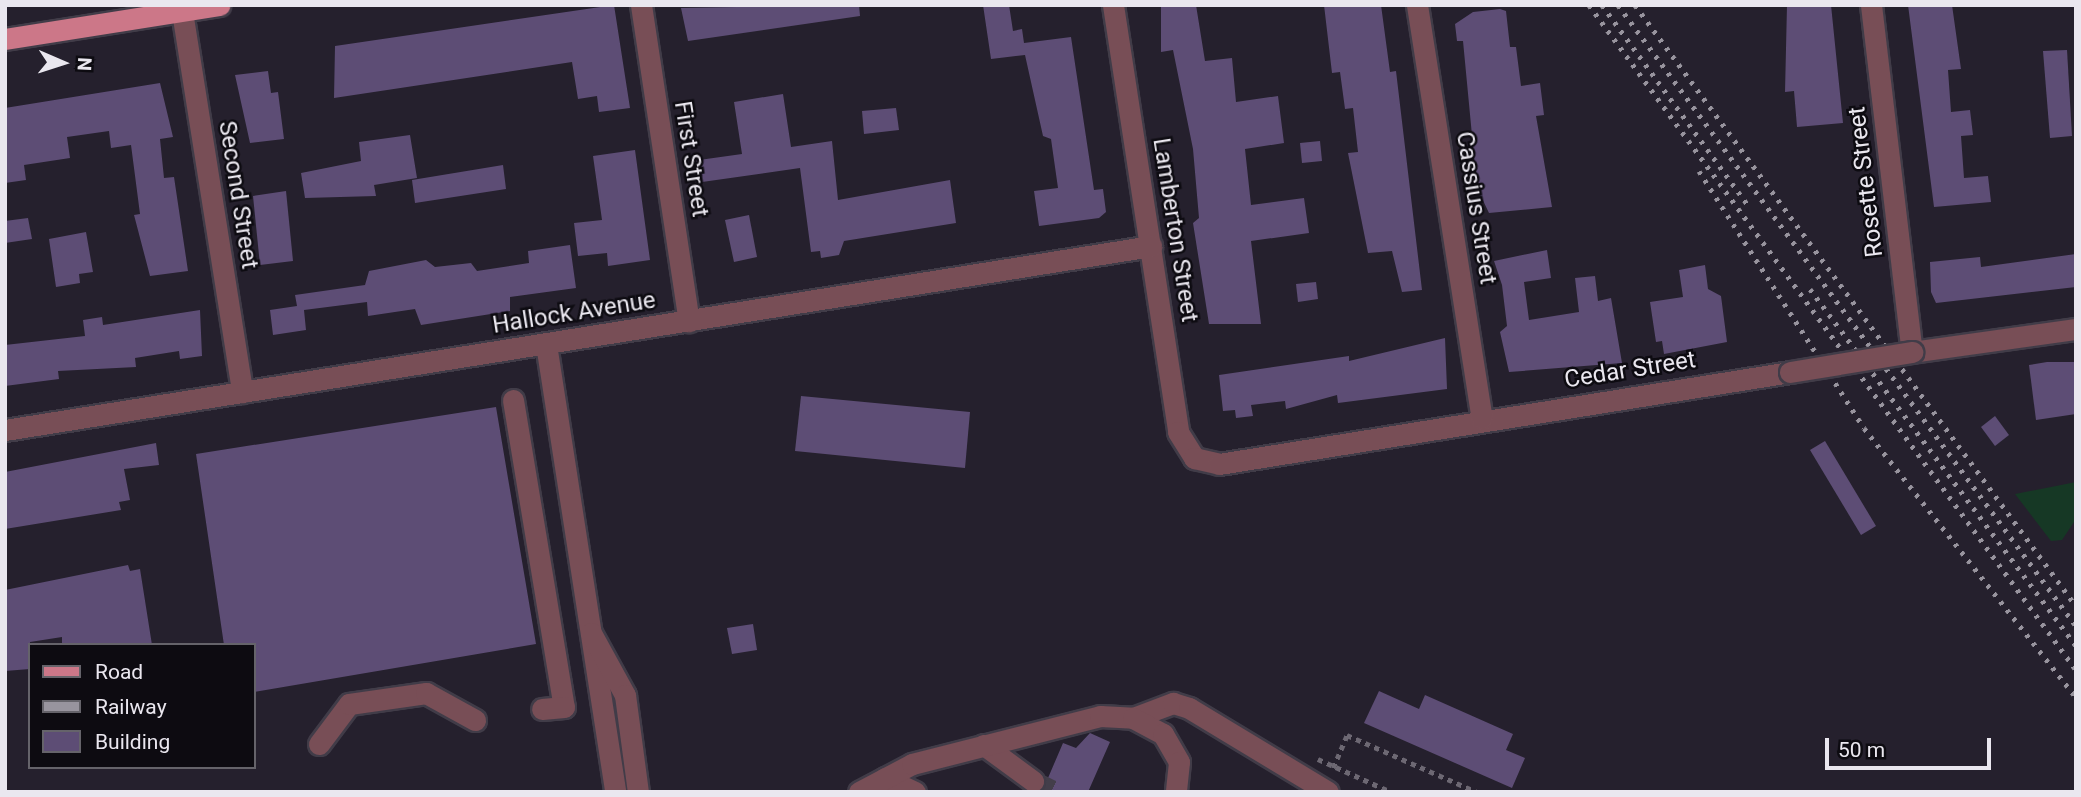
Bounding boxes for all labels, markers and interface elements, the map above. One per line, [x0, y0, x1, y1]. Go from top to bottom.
north arrow [28, 28, 98, 98]
text: N [73, 57, 96, 71]
street label: First Street [668, 99, 714, 219]
street label: Rosette Street [1842, 105, 1890, 259]
street label: Second Street [212, 119, 264, 271]
street label: Cassius Street [1450, 130, 1502, 286]
street label: Lamberton Street [1146, 136, 1204, 324]
street label: Hallock Avenue [490, 286, 658, 340]
street label: Cedar Street [1562, 345, 1698, 395]
legend [28, 643, 256, 769]
text: Road [95, 660, 143, 684]
text: Railway [95, 695, 167, 719]
scale bar [1829, 724, 1995, 768]
text: Building [95, 730, 170, 754]
text: 50 m [1838, 738, 1885, 762]

